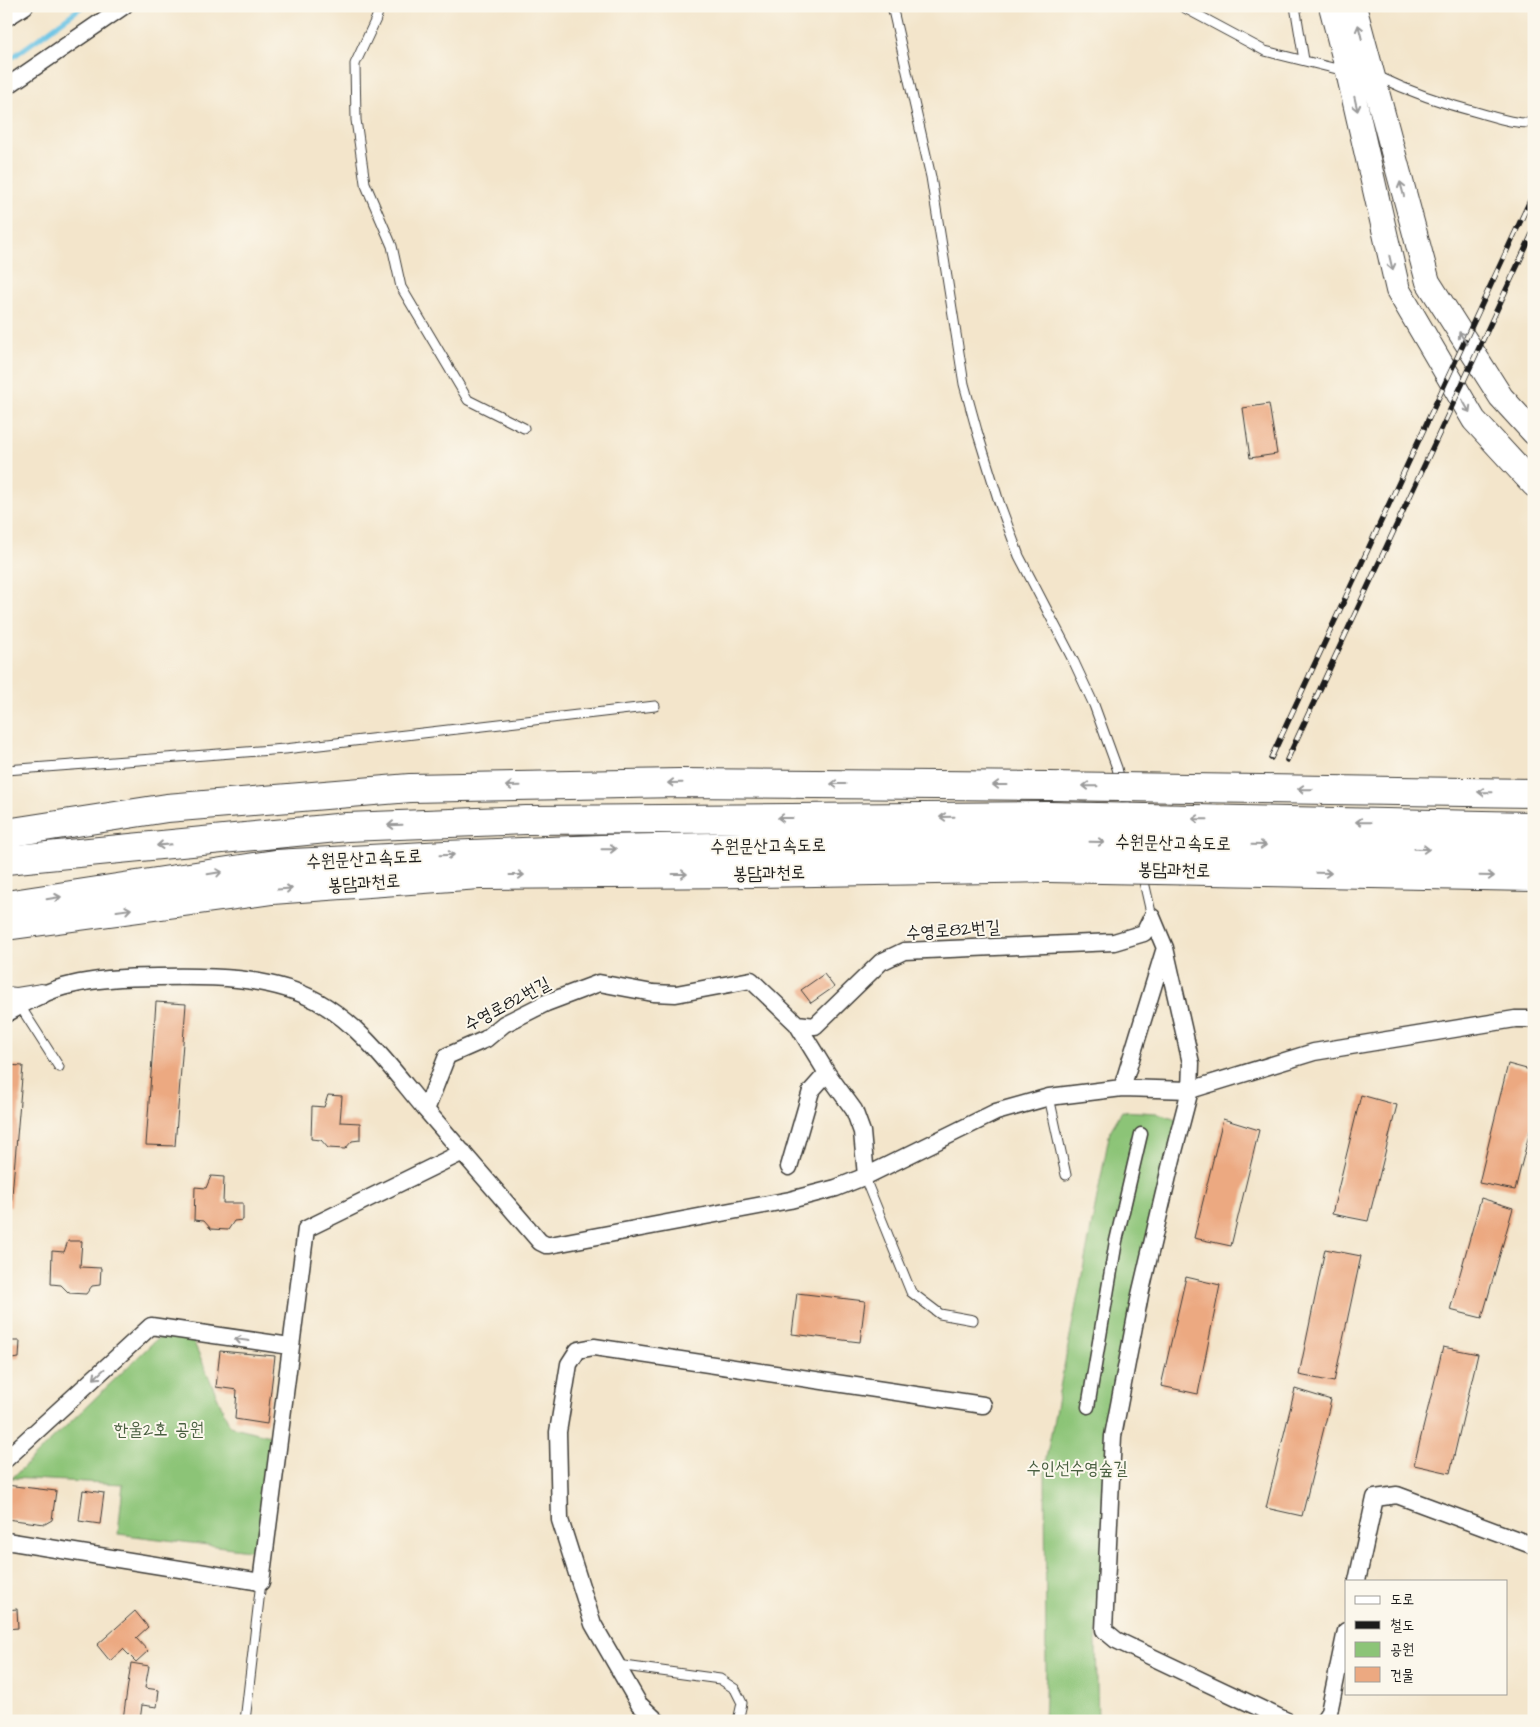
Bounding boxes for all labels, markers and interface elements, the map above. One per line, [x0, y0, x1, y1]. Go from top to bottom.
one-way arrow [1355, 24, 1364, 40]
one-way arrow [1352, 96, 1361, 112]
one-way arrow [1397, 181, 1407, 197]
one-way arrow [1387, 254, 1397, 270]
one-way arrow [1458, 331, 1468, 345]
one-way arrow [1461, 399, 1471, 413]
one-way arrow [668, 779, 684, 788]
one-way arrow [830, 779, 846, 789]
one-way arrow [993, 780, 1009, 790]
one-way arrow [505, 781, 522, 791]
one-way arrow [1082, 781, 1098, 791]
one-way arrow [1297, 784, 1314, 794]
one-way arrow [1477, 787, 1494, 797]
one-way arrow [940, 812, 956, 822]
one-way arrow [777, 814, 793, 823]
one-way arrow [1192, 814, 1208, 824]
one-way arrow [1355, 818, 1371, 827]
one-way arrow [387, 821, 403, 830]
street label: 수원문산고속도로 [1115, 829, 1231, 857]
street label: 수원문산고속도로 [710, 832, 826, 860]
one-way arrow [1088, 837, 1104, 846]
one-way arrow [156, 840, 172, 850]
one-way arrow [1250, 840, 1267, 850]
street label: 수원문산고속도로 [305, 843, 423, 875]
one-way arrow [600, 844, 617, 854]
one-way arrow [1413, 844, 1429, 853]
one-way arrow [438, 850, 454, 859]
street label: 봉담과천로 [1138, 857, 1210, 883]
street label: 봉담과천로 [733, 860, 805, 886]
one-way arrow [207, 868, 223, 878]
street label: 봉담과천로 [327, 868, 401, 898]
one-way arrow [1316, 868, 1332, 878]
one-way arrow [671, 869, 687, 879]
one-way arrow [508, 870, 525, 880]
one-way arrow [1479, 872, 1495, 881]
one-way arrow [277, 884, 293, 894]
one-way arrow [46, 893, 62, 903]
one-way arrow [116, 905, 132, 915]
street label: 수영로82번길 [905, 914, 1001, 946]
street label: 수영로82번길 [459, 971, 555, 1037]
one-way arrow [234, 1334, 250, 1344]
one-way arrow [92, 1368, 105, 1380]
park label: 한울2호 공원 [114, 1417, 204, 1442]
park label: 수인선수영숲길 [1026, 1456, 1128, 1481]
legend [1345, 1580, 1508, 1694]
text: 도로 [1390, 1589, 1414, 1610]
text: 철도 [1390, 1615, 1414, 1636]
text: 공원 [1390, 1639, 1414, 1660]
text: 건물 [1390, 1665, 1414, 1686]

